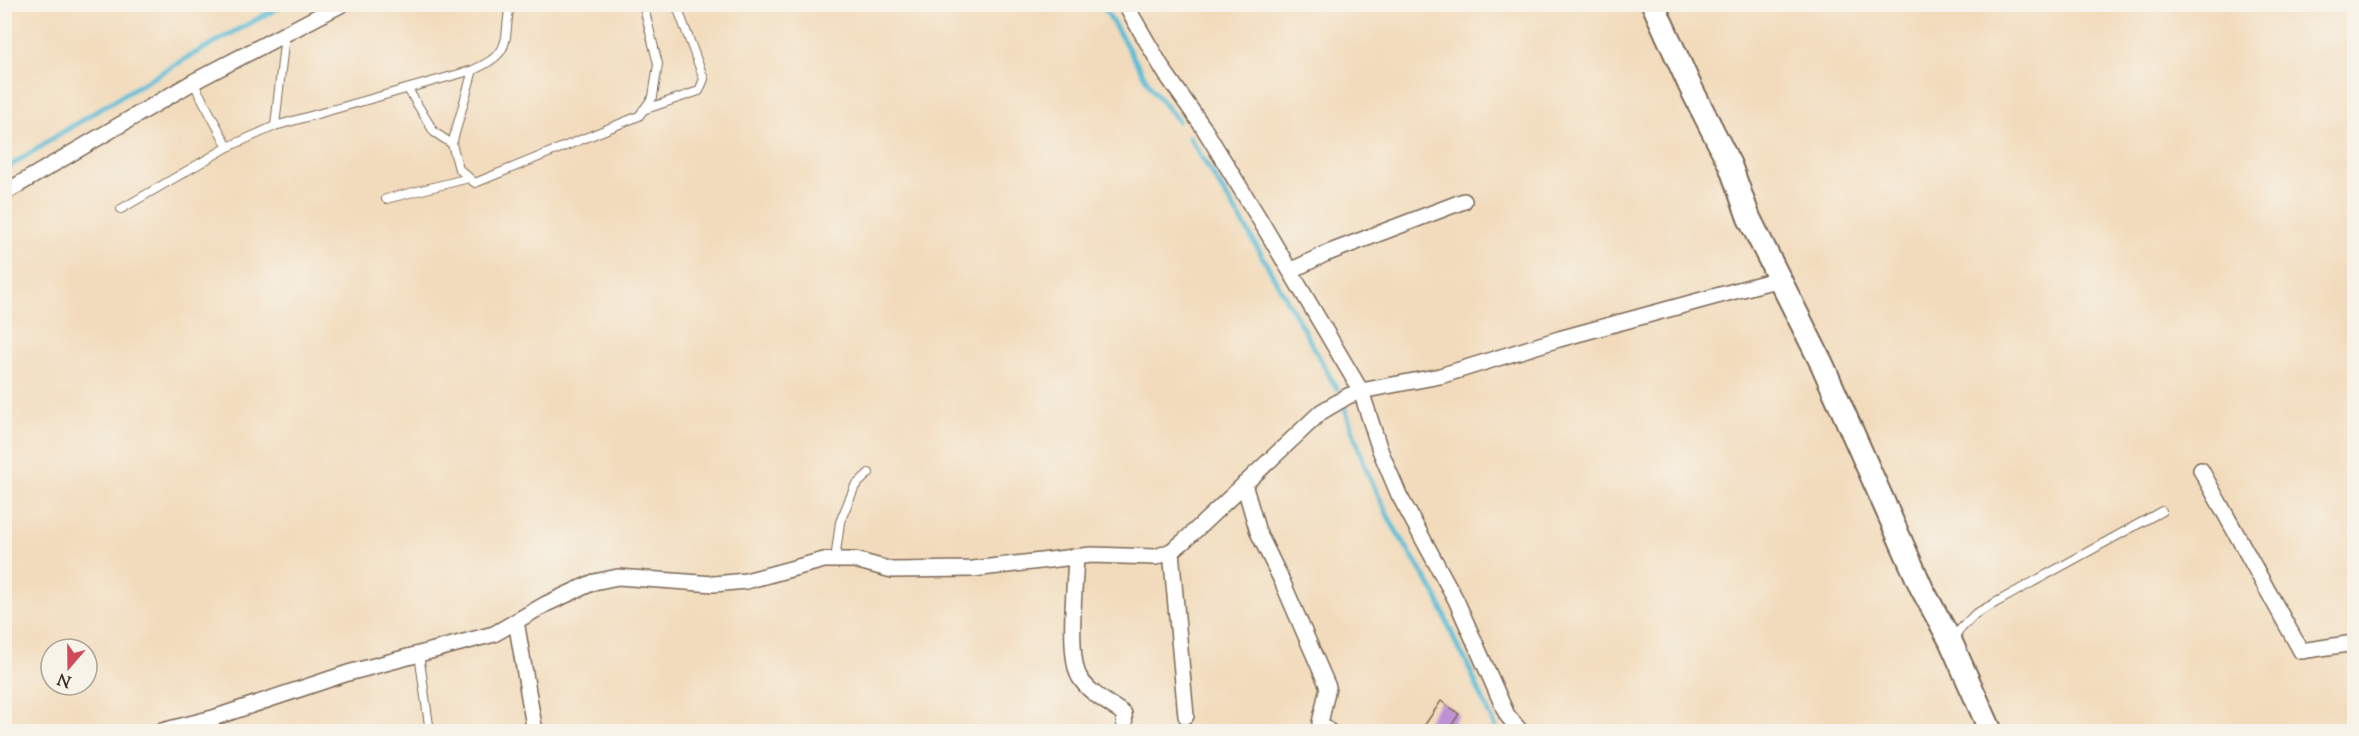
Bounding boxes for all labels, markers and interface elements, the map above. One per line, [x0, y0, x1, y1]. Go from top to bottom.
north arrow [39, 637, 99, 697]
text: N [55, 666, 75, 692]

